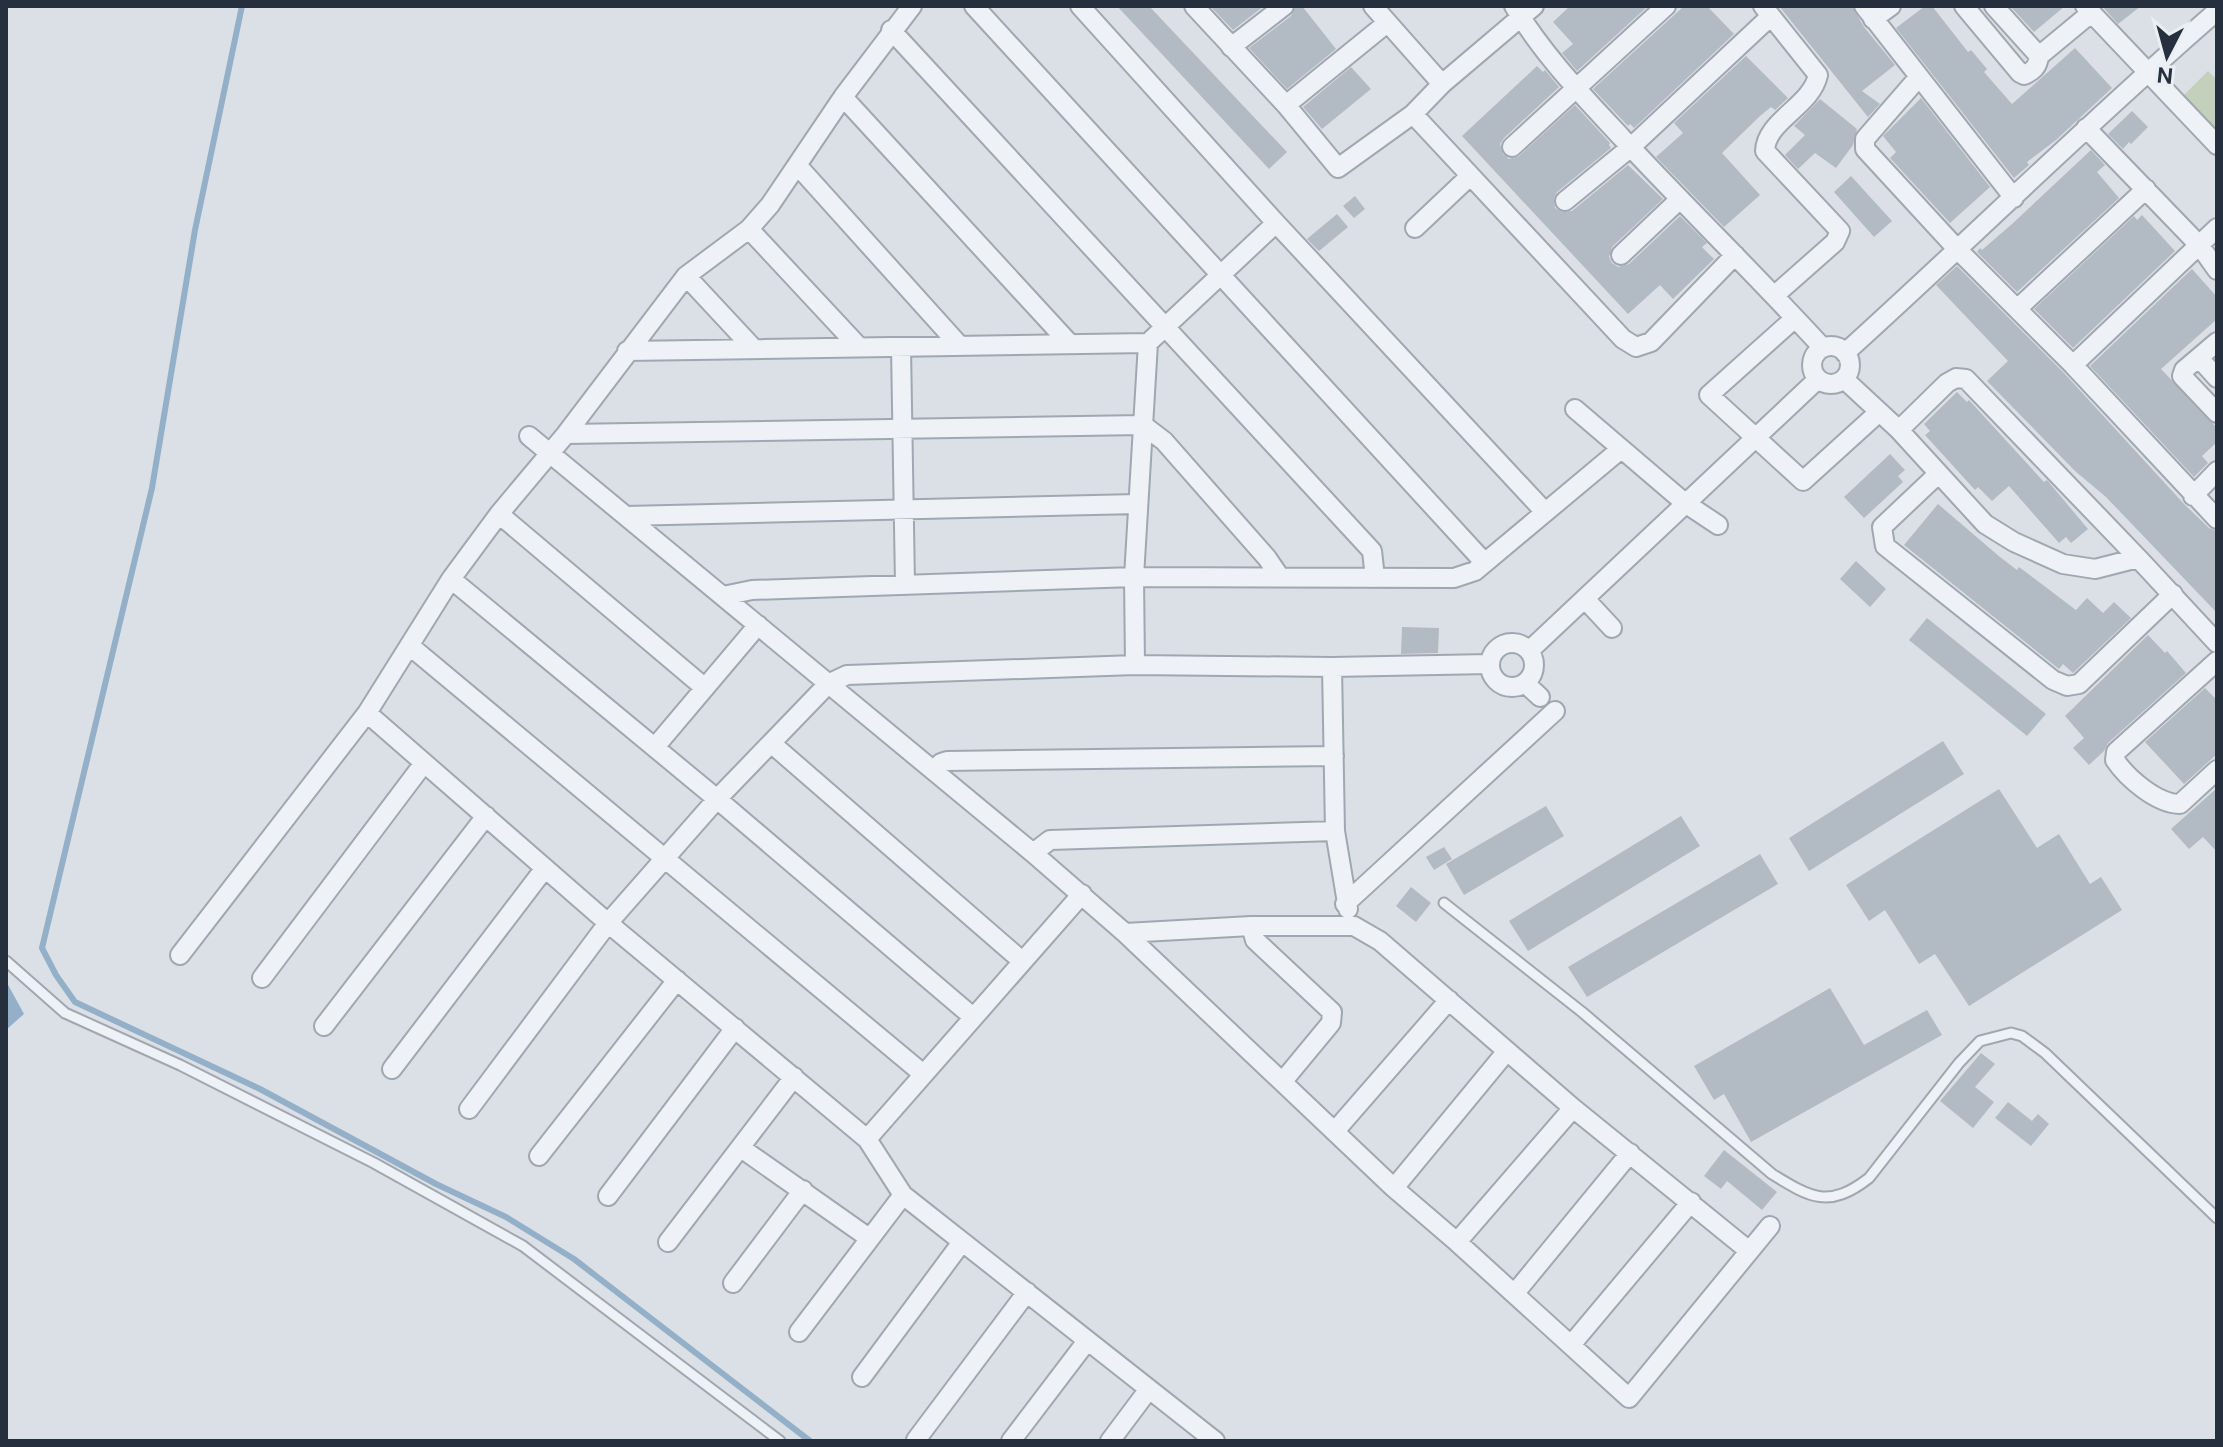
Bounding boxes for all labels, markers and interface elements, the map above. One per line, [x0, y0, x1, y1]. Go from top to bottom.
north arrow [2127, 16, 2207, 96]
text: N [2155, 60, 2174, 91]

